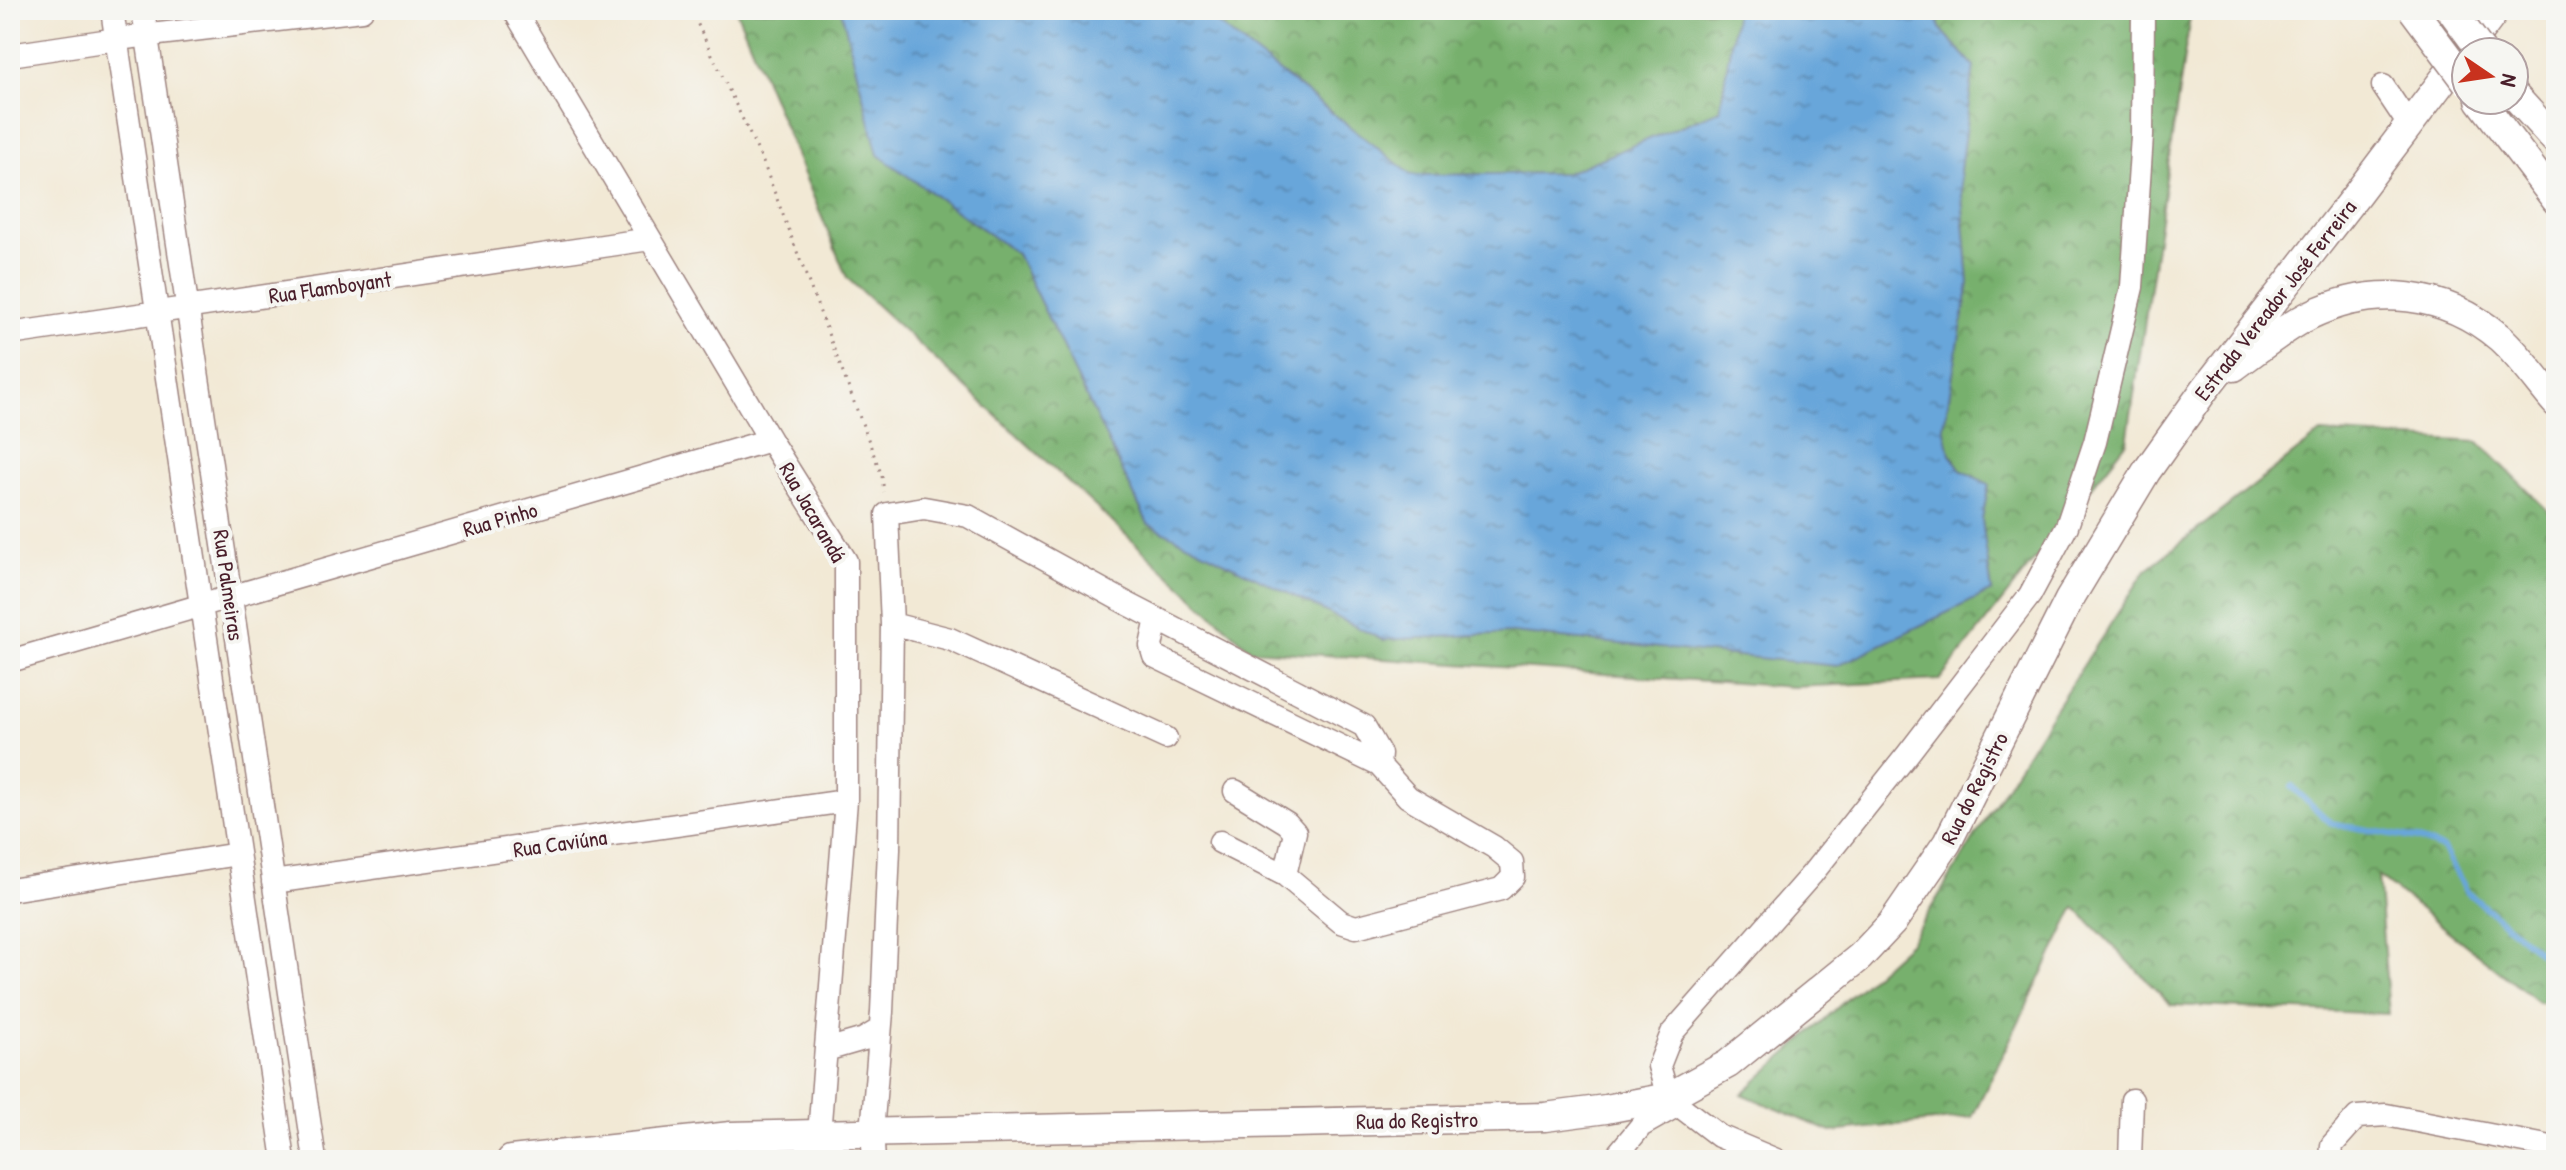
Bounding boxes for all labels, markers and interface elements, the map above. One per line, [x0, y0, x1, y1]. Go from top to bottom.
north arrow [2450, 36, 2530, 116]
text: N [2493, 71, 2525, 90]
street label: Estrada Vereador José Ferreira [2187, 193, 2363, 407]
street label: Rua Flamboyant [267, 263, 394, 310]
street label: Rua Jacarandá [772, 457, 854, 568]
street label: Rua Pinho [459, 494, 541, 544]
street label: Rua Palmeiras [206, 528, 252, 642]
street label: Rua do Registro [1933, 727, 2015, 849]
street label: Rua Caviúna [511, 822, 609, 864]
street label: Rua do Registro [1356, 1104, 1478, 1136]

